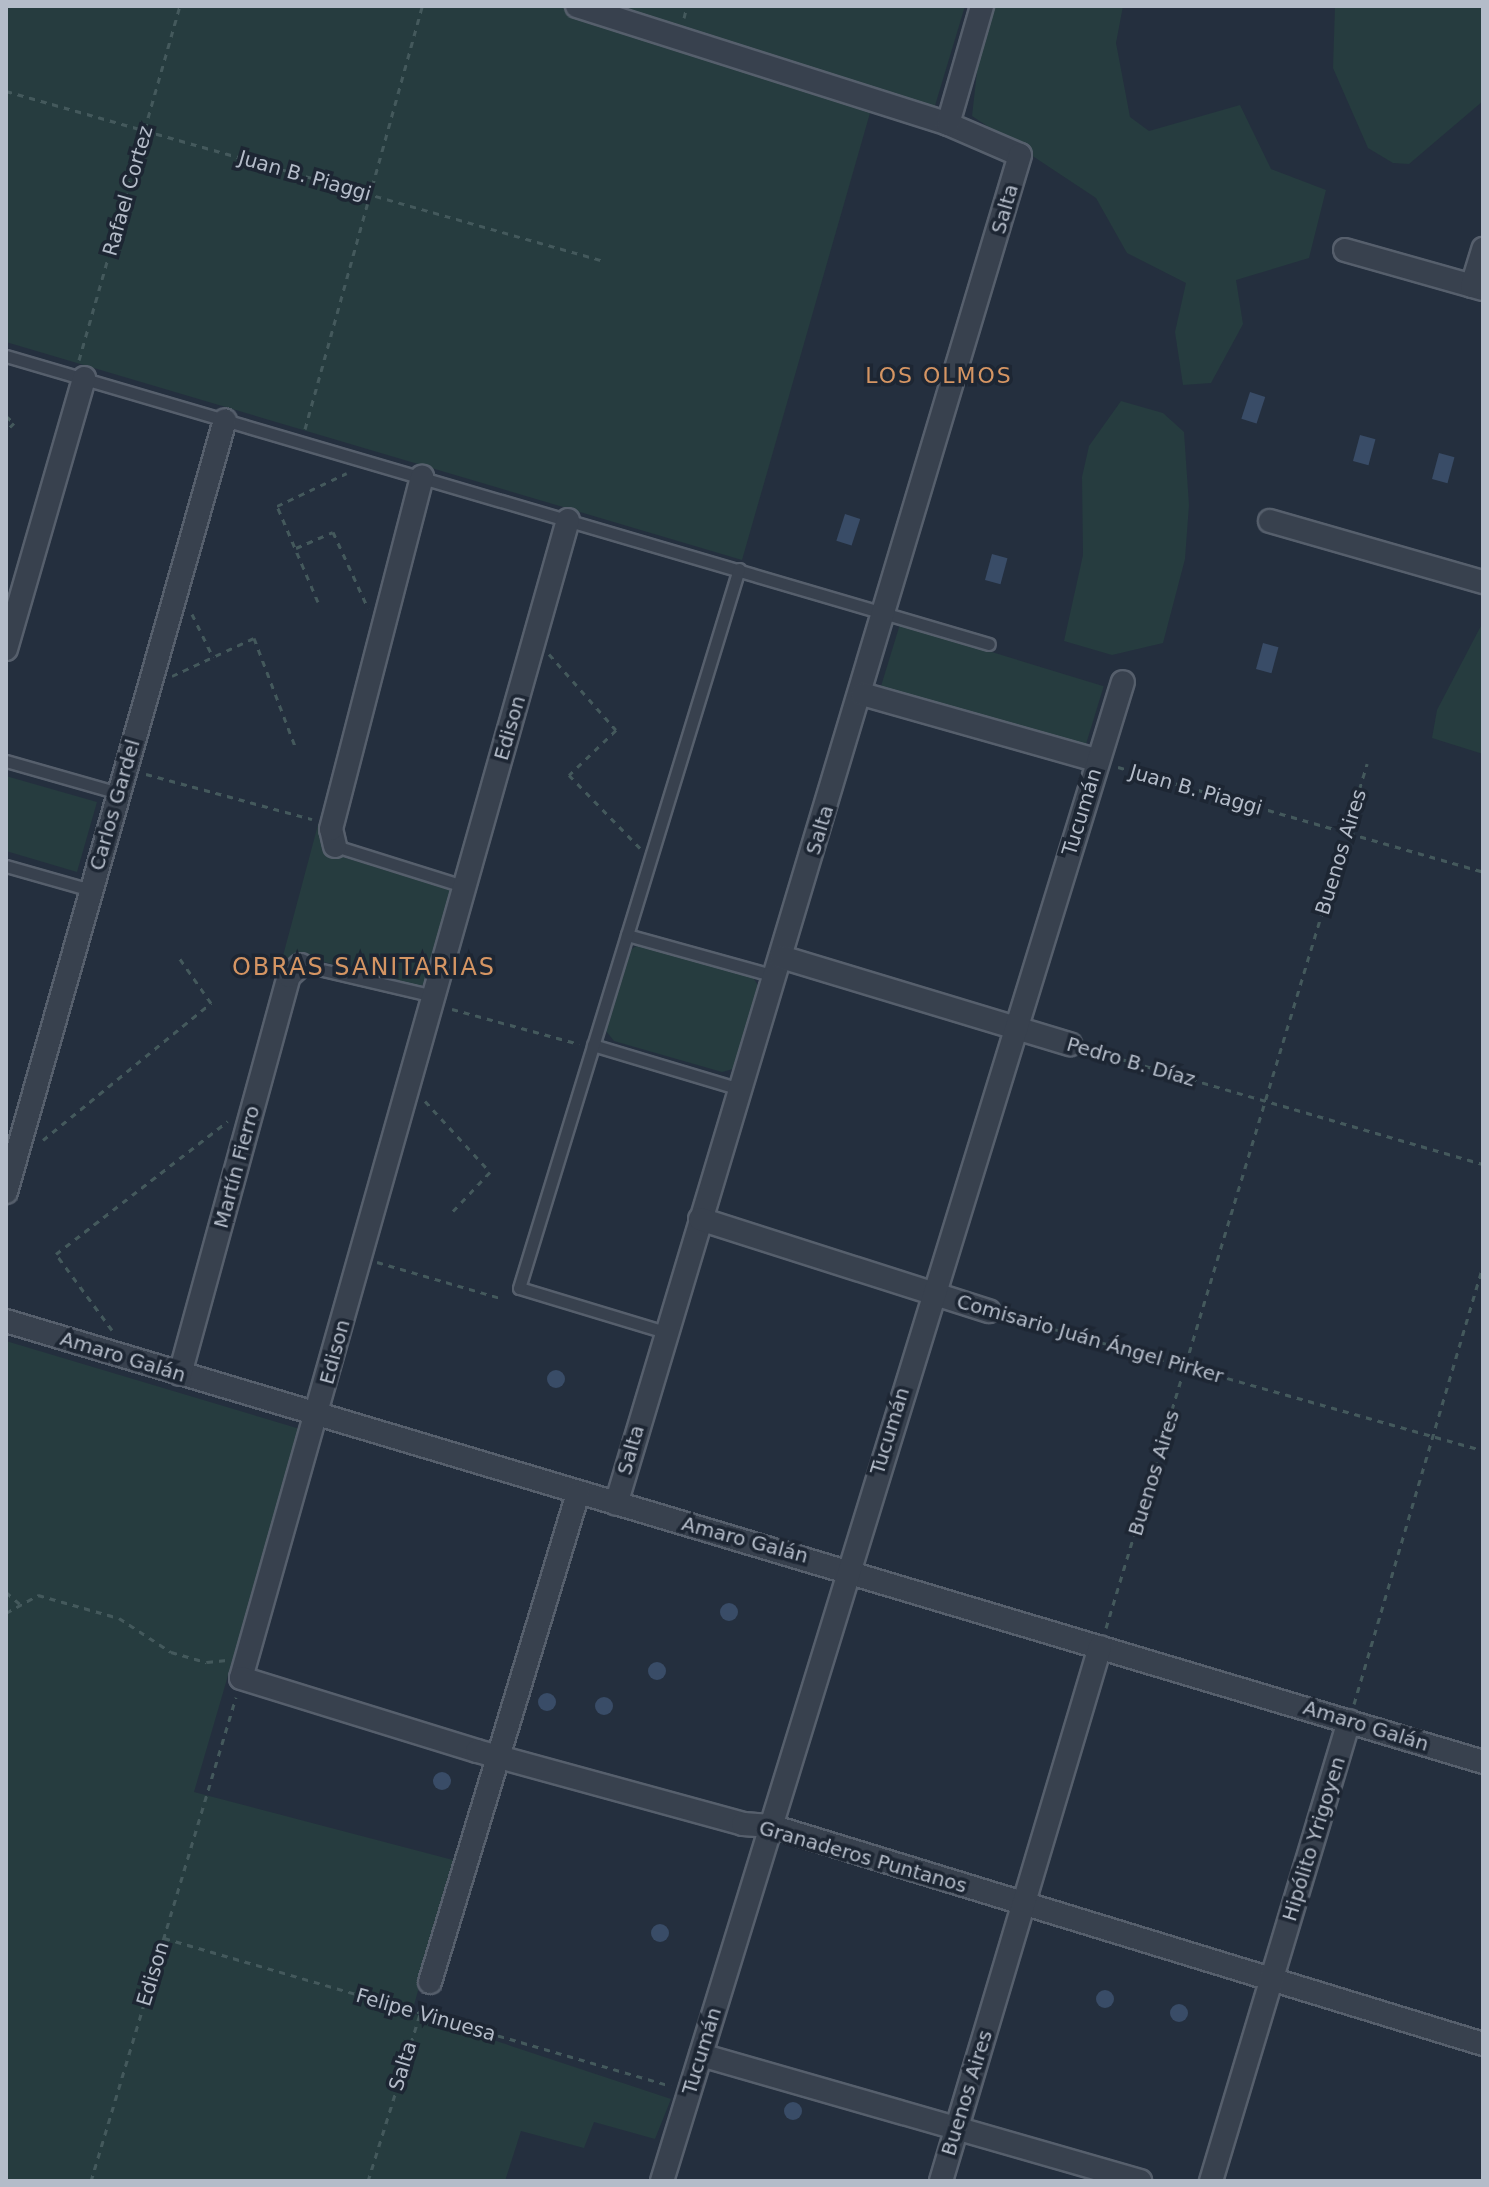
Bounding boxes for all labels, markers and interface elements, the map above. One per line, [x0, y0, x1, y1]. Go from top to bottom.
street label: Rafael Cortez [98, 123, 158, 259]
street label: Juan B. Piaggi [236, 146, 374, 206]
street label: Salta [986, 181, 1024, 237]
district label: LOS OLMOS [865, 363, 1013, 389]
street label: Edison [489, 693, 531, 763]
street label: Carlos Gardel [85, 737, 145, 873]
street label: Juan B. Piaggi [1127, 760, 1265, 820]
street label: Tucumán [1057, 765, 1107, 859]
street label: Buenos Aires [1311, 786, 1371, 918]
street label: Salta [801, 802, 839, 858]
district label: OBRAS SANITARIAS [232, 954, 496, 982]
street label: Pedro B. Díaz [1064, 1032, 1198, 1092]
street label: Martín Fierro [209, 1103, 265, 1231]
street label: Comisario Juán Ángel Pirker [954, 1289, 1226, 1389]
street label: Edison [315, 1317, 355, 1387]
street label: Amaro Galán [57, 1327, 189, 1387]
street label: Tucumán [865, 1384, 915, 1478]
street label: Buenos Aires [1124, 1407, 1184, 1539]
street label: Salta [612, 1422, 650, 1478]
street label: Amaro Galán [679, 1512, 811, 1568]
street label: Amaro Galán [1300, 1696, 1432, 1756]
street label: Hipólito Yrigoyen [1278, 1754, 1350, 1924]
street label: Granaderos Puntanos [756, 1816, 970, 1898]
street label: Edison [132, 1939, 174, 2009]
street label: Felipe Vinuesa [353, 1984, 499, 2046]
street label: Tucumán [677, 2004, 727, 2098]
street label: Buenos Aires [937, 2027, 997, 2159]
street label: Salta [384, 2038, 422, 2094]

